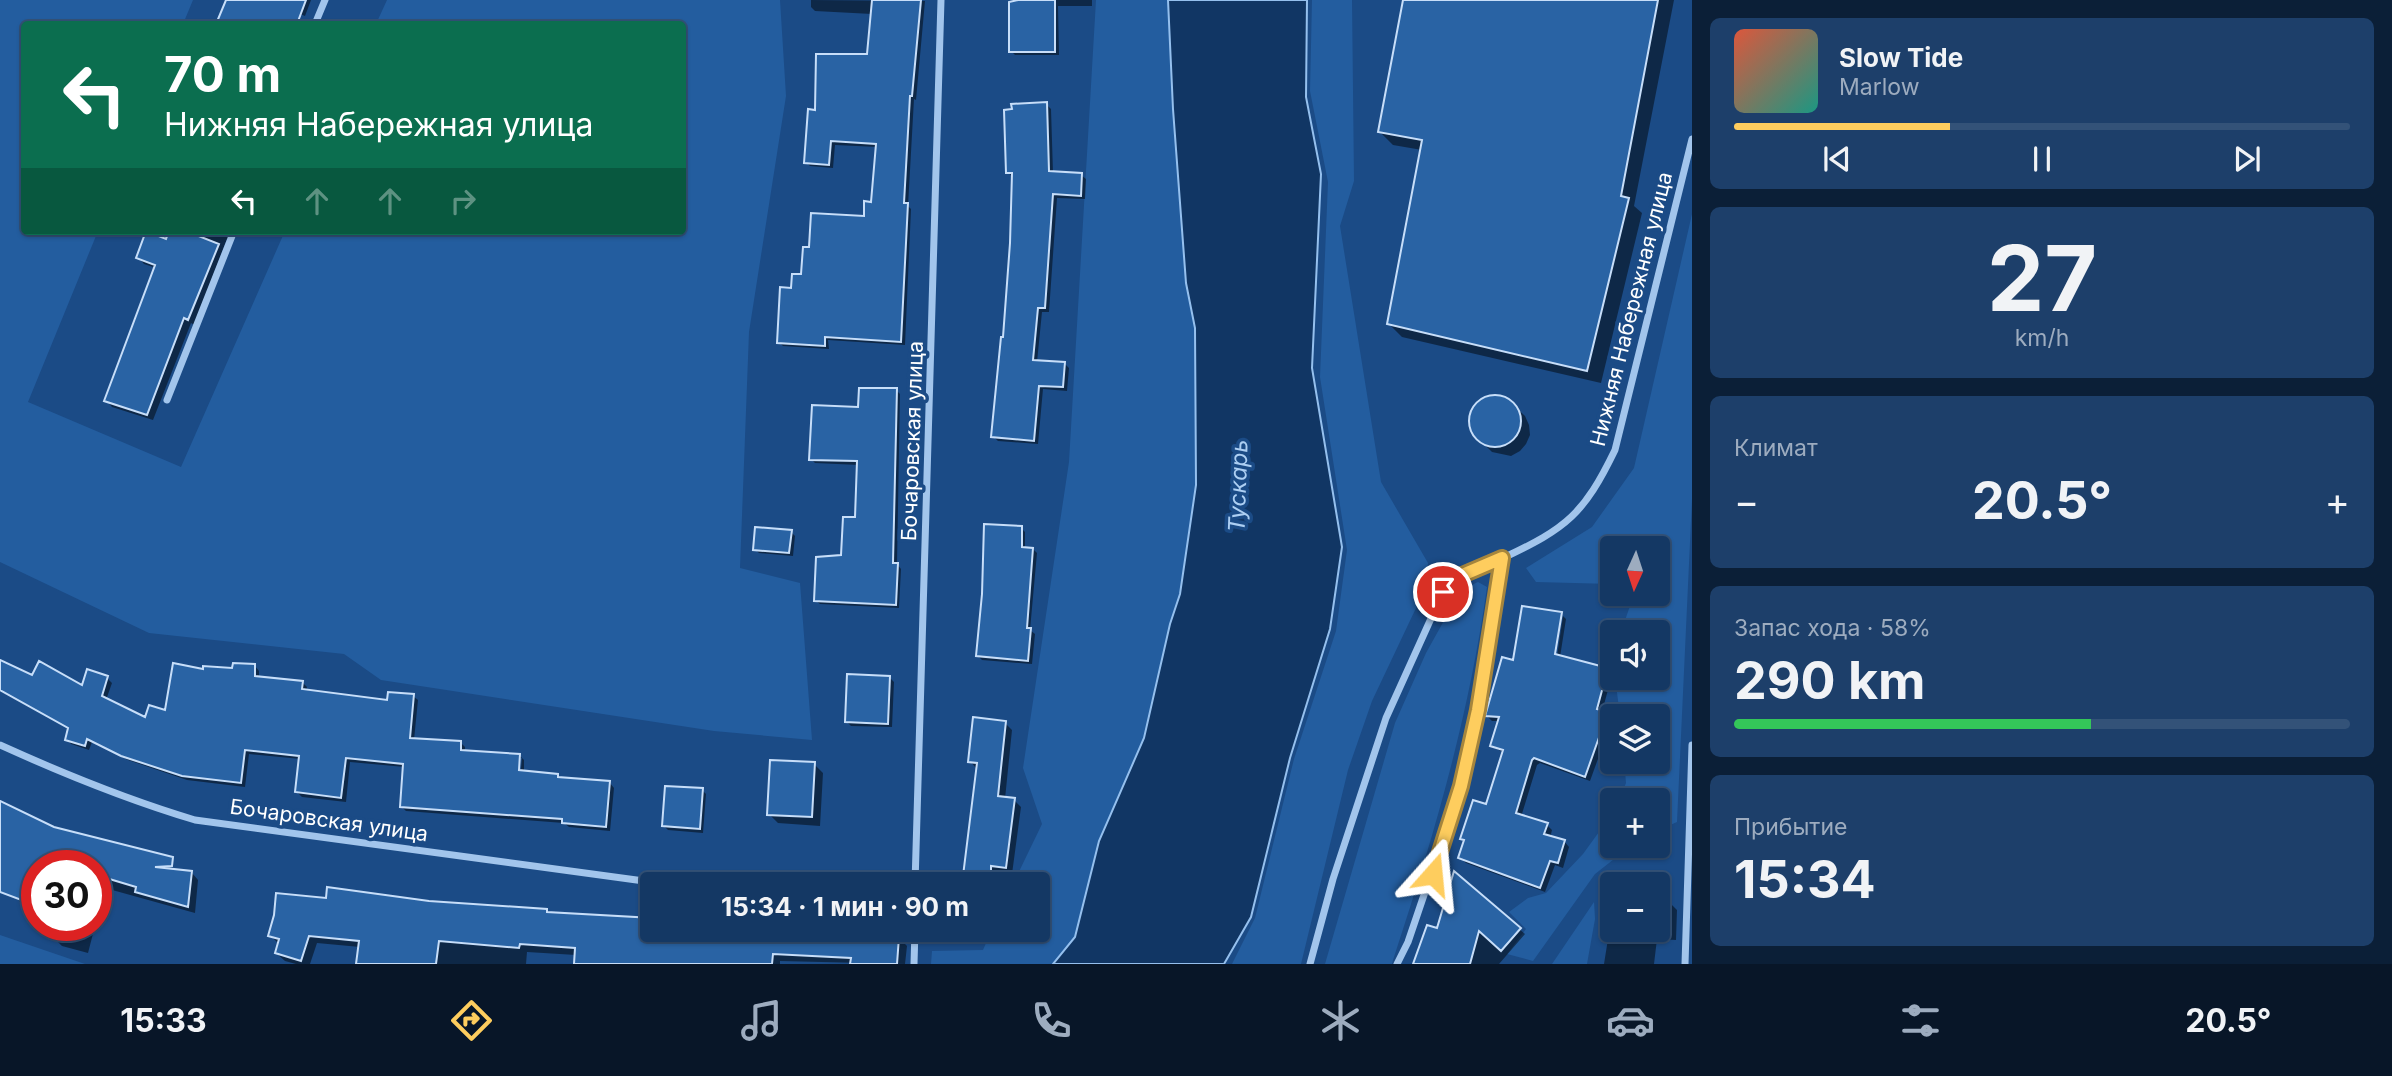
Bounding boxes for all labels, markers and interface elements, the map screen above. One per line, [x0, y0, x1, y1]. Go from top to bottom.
text: Slow Tide [1839, 42, 1963, 73]
text: 70 m [164, 45, 281, 104]
icon: left [49, 49, 140, 140]
text: Marlow [1839, 73, 1919, 101]
text: Нижняя Набережная улица [164, 105, 593, 144]
icon: previous [1818, 140, 1856, 178]
icon: pause [2023, 140, 2061, 178]
icon: next [2228, 140, 2266, 178]
street label: Нижняя Набережная улица [1585, 169, 1677, 449]
icon: left [225, 182, 263, 220]
icon: ahead [298, 182, 336, 220]
icon: ahead [371, 182, 409, 220]
icon: right [444, 182, 482, 220]
text: 27 [1987, 223, 2097, 333]
text: km/h [2015, 324, 2069, 352]
street label: Бочаровская улица [896, 341, 928, 541]
text: Климат [1734, 434, 1818, 462]
water label: Тускарь [1222, 439, 1254, 533]
text: 20.5° [1972, 469, 2112, 532]
text: − [1734, 478, 1759, 524]
text: + [2325, 478, 2350, 524]
north arrow [1600, 536, 1670, 606]
map controls [1600, 536, 1670, 942]
pin [1413, 562, 1473, 622]
icon: arrive [1424, 573, 1462, 611]
text: Запас хода · 58% [1734, 614, 1931, 642]
button: sound [1600, 620, 1670, 690]
text: 290 km [1734, 649, 1926, 712]
button: layers [1600, 704, 1670, 774]
button: + [1600, 788, 1670, 858]
street label: Бочаровская улица [228, 794, 430, 846]
text: Прибытие [1734, 813, 1847, 841]
position arrow [1396, 837, 1470, 911]
text: 15:34 [1734, 848, 1876, 911]
speed limit sign: 30 [21, 850, 112, 941]
button: − [1600, 872, 1670, 942]
text: 15:34 · 1 мин · 90 m [721, 891, 969, 922]
icon: directions [447, 996, 496, 1045]
icon: music [737, 996, 786, 1045]
icon: phone [1027, 996, 1076, 1045]
icon: climate [1316, 996, 1365, 1045]
icon: car [1606, 996, 1655, 1045]
icon: filters [1896, 996, 1945, 1045]
text: 15:33 [120, 1001, 207, 1040]
text: 20.5° [2185, 1001, 2272, 1040]

